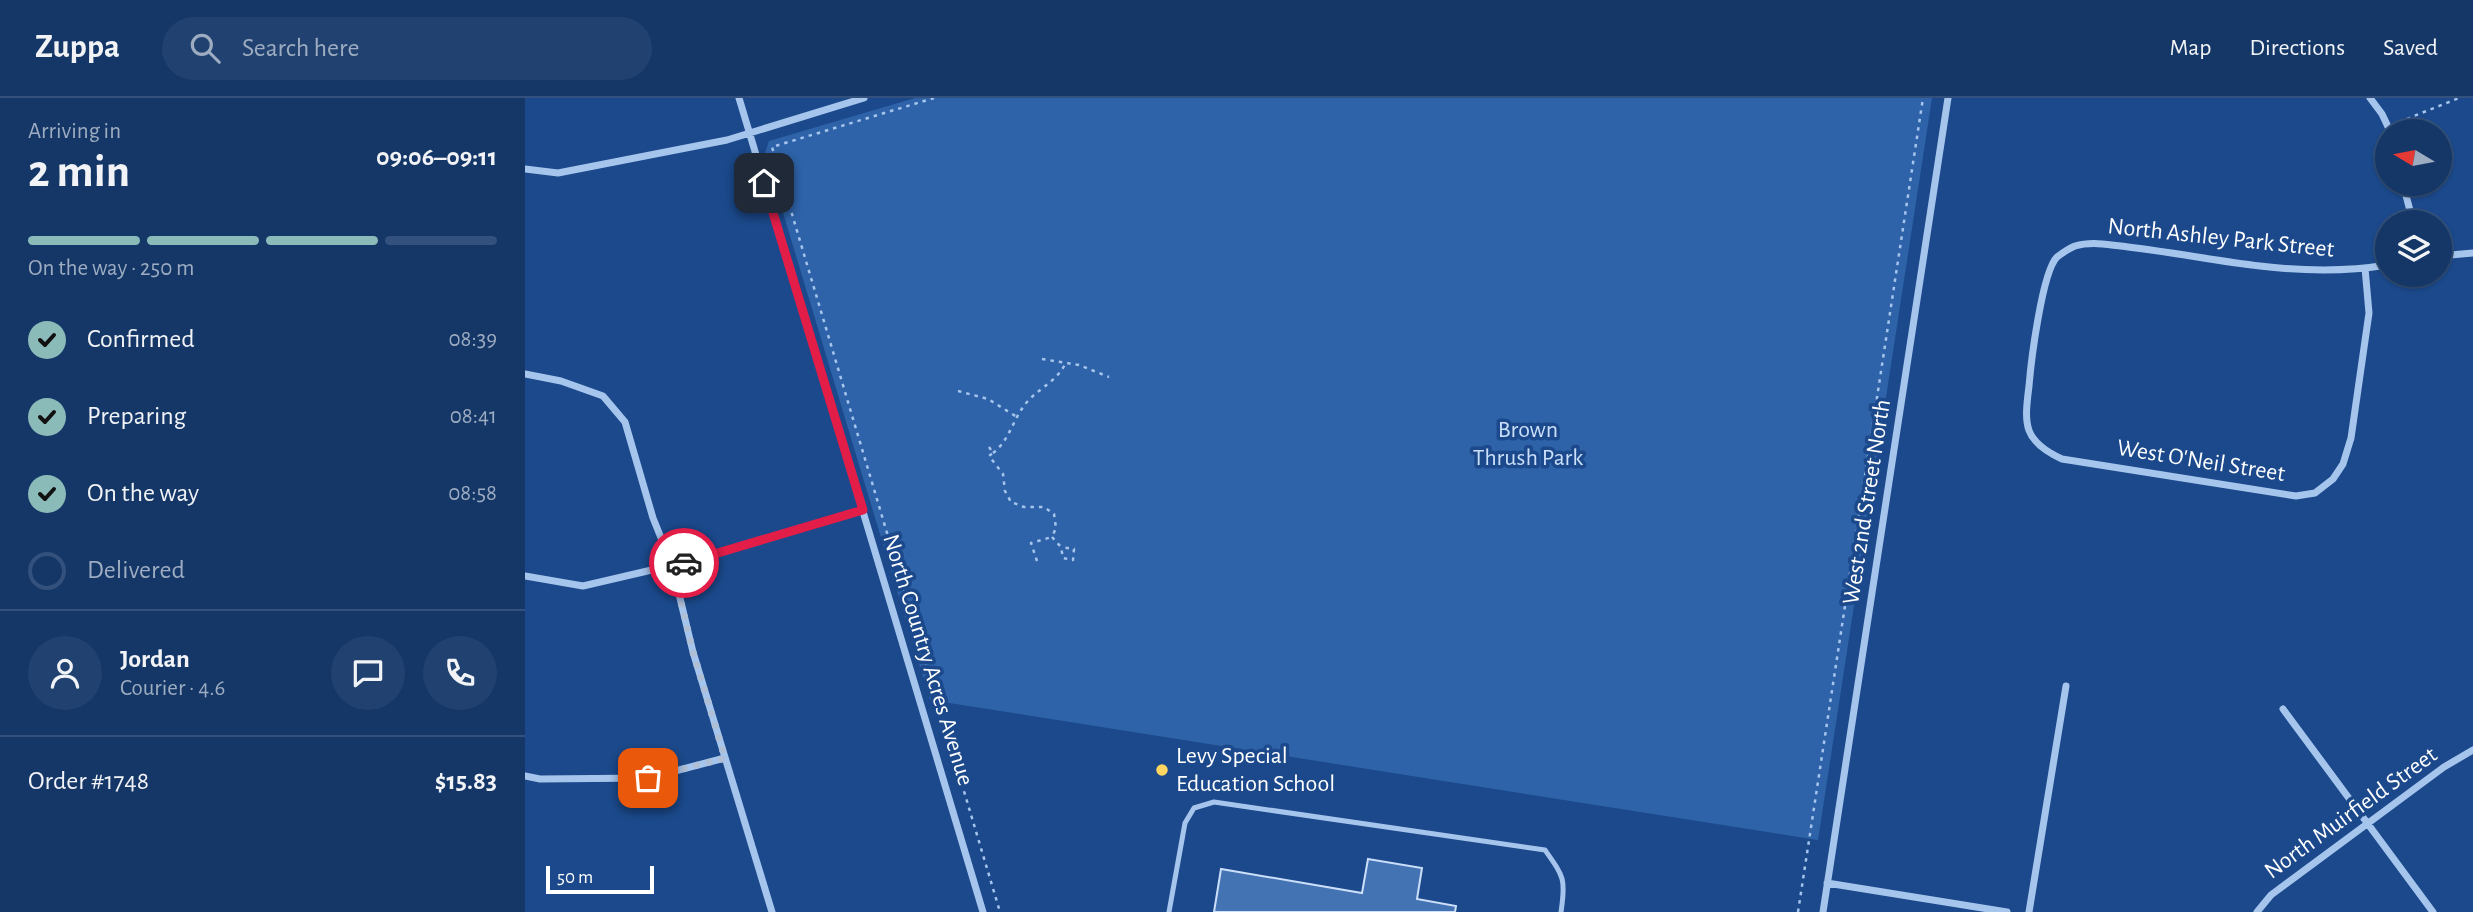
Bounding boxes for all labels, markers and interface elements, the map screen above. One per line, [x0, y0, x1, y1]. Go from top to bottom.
search box [162, 17, 652, 80]
icon: search [186, 29, 224, 67]
text: Zuppa [35, 31, 120, 64]
text: Search here [242, 35, 359, 61]
text: Map [2169, 36, 2211, 60]
text: Directions [2249, 36, 2345, 60]
text: Saved [2383, 36, 2438, 60]
north arrow [2375, 119, 2452, 196]
map controls [2375, 119, 2452, 287]
text: Arriving in [28, 120, 121, 143]
text: 09:06–09:11 [376, 144, 497, 170]
text: 2 min [28, 149, 130, 195]
pin [734, 153, 794, 213]
icon: home [745, 164, 783, 202]
button: layers [2375, 210, 2452, 287]
street label: North Ashley Park Street [2107, 214, 2336, 262]
text: On the way · 250 m [28, 257, 195, 280]
icon: check [28, 321, 66, 359]
text: Confirmed [87, 326, 195, 352]
text: 08:39 [448, 328, 497, 351]
icon: check [28, 398, 66, 436]
street label: West 2nd Street North [1839, 398, 1895, 606]
text: Preparing [87, 403, 186, 429]
text: 08:41 [450, 405, 497, 428]
park label: Brown Thrush Park [1473, 418, 1583, 470]
street label: West O'Neil Street [2115, 436, 2287, 486]
icon: check [28, 475, 66, 513]
text: On the way [87, 480, 199, 506]
text: 08:58 [448, 482, 497, 505]
courier [649, 528, 719, 598]
street label: North Country Acres Avenue [878, 531, 978, 789]
icon: car [665, 544, 703, 582]
text: Delivered [87, 557, 185, 583]
button: person [28, 636, 102, 710]
button: chat [331, 636, 405, 710]
button: phone [423, 636, 497, 710]
text: Jordan [120, 646, 190, 672]
text: Courier · 4.6 [120, 677, 225, 700]
street label: North Muirfield Street [2260, 742, 2442, 883]
place label: Levy Special Education School [1176, 744, 1335, 796]
pin [618, 748, 678, 808]
icon: bag [629, 759, 667, 797]
marker: Levy Special Education School [1154, 762, 1170, 778]
text: Order #1748 [28, 768, 149, 794]
text: $15.83 [435, 768, 497, 794]
scale bar [546, 863, 655, 895]
text: 50 m [557, 868, 593, 887]

